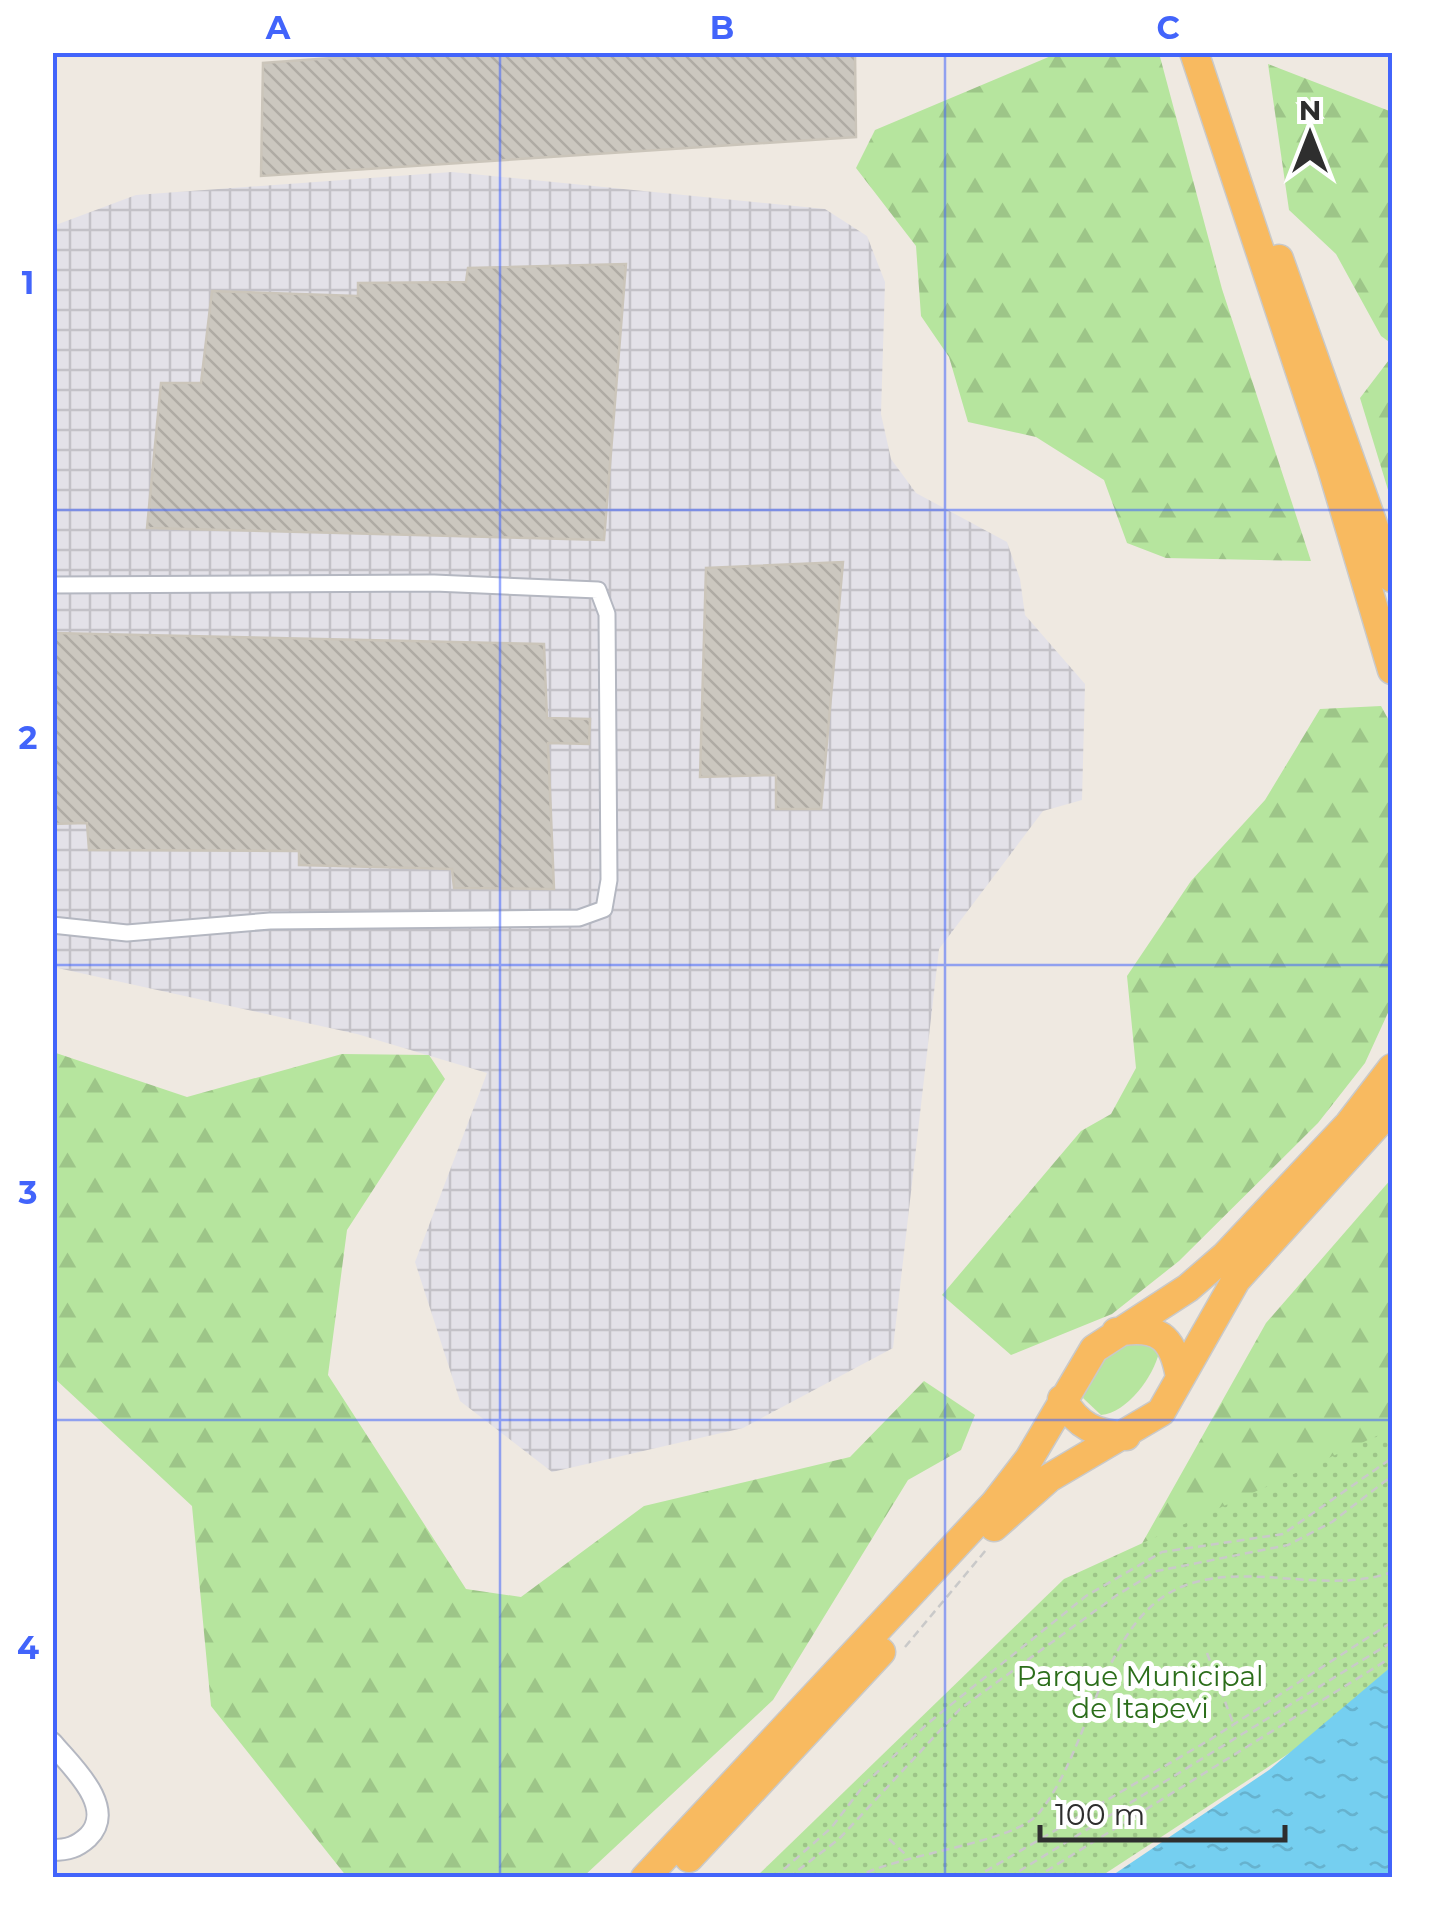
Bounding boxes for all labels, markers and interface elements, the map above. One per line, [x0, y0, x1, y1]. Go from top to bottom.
text: A [265, 8, 291, 47]
text: B [710, 8, 734, 47]
text: C [1156, 8, 1180, 47]
north arrow [1260, 85, 1360, 185]
text: N [1299, 93, 1321, 127]
text: 1 [22, 263, 34, 302]
text: 2 [19, 718, 37, 757]
text: 3 [18, 1173, 37, 1212]
text: 4 [17, 1628, 39, 1667]
park label: Parque Municipal de Itapevi [1016, 1659, 1264, 1725]
scale bar [1040, 1780, 1285, 1842]
text: 100 m [1055, 1796, 1145, 1833]

